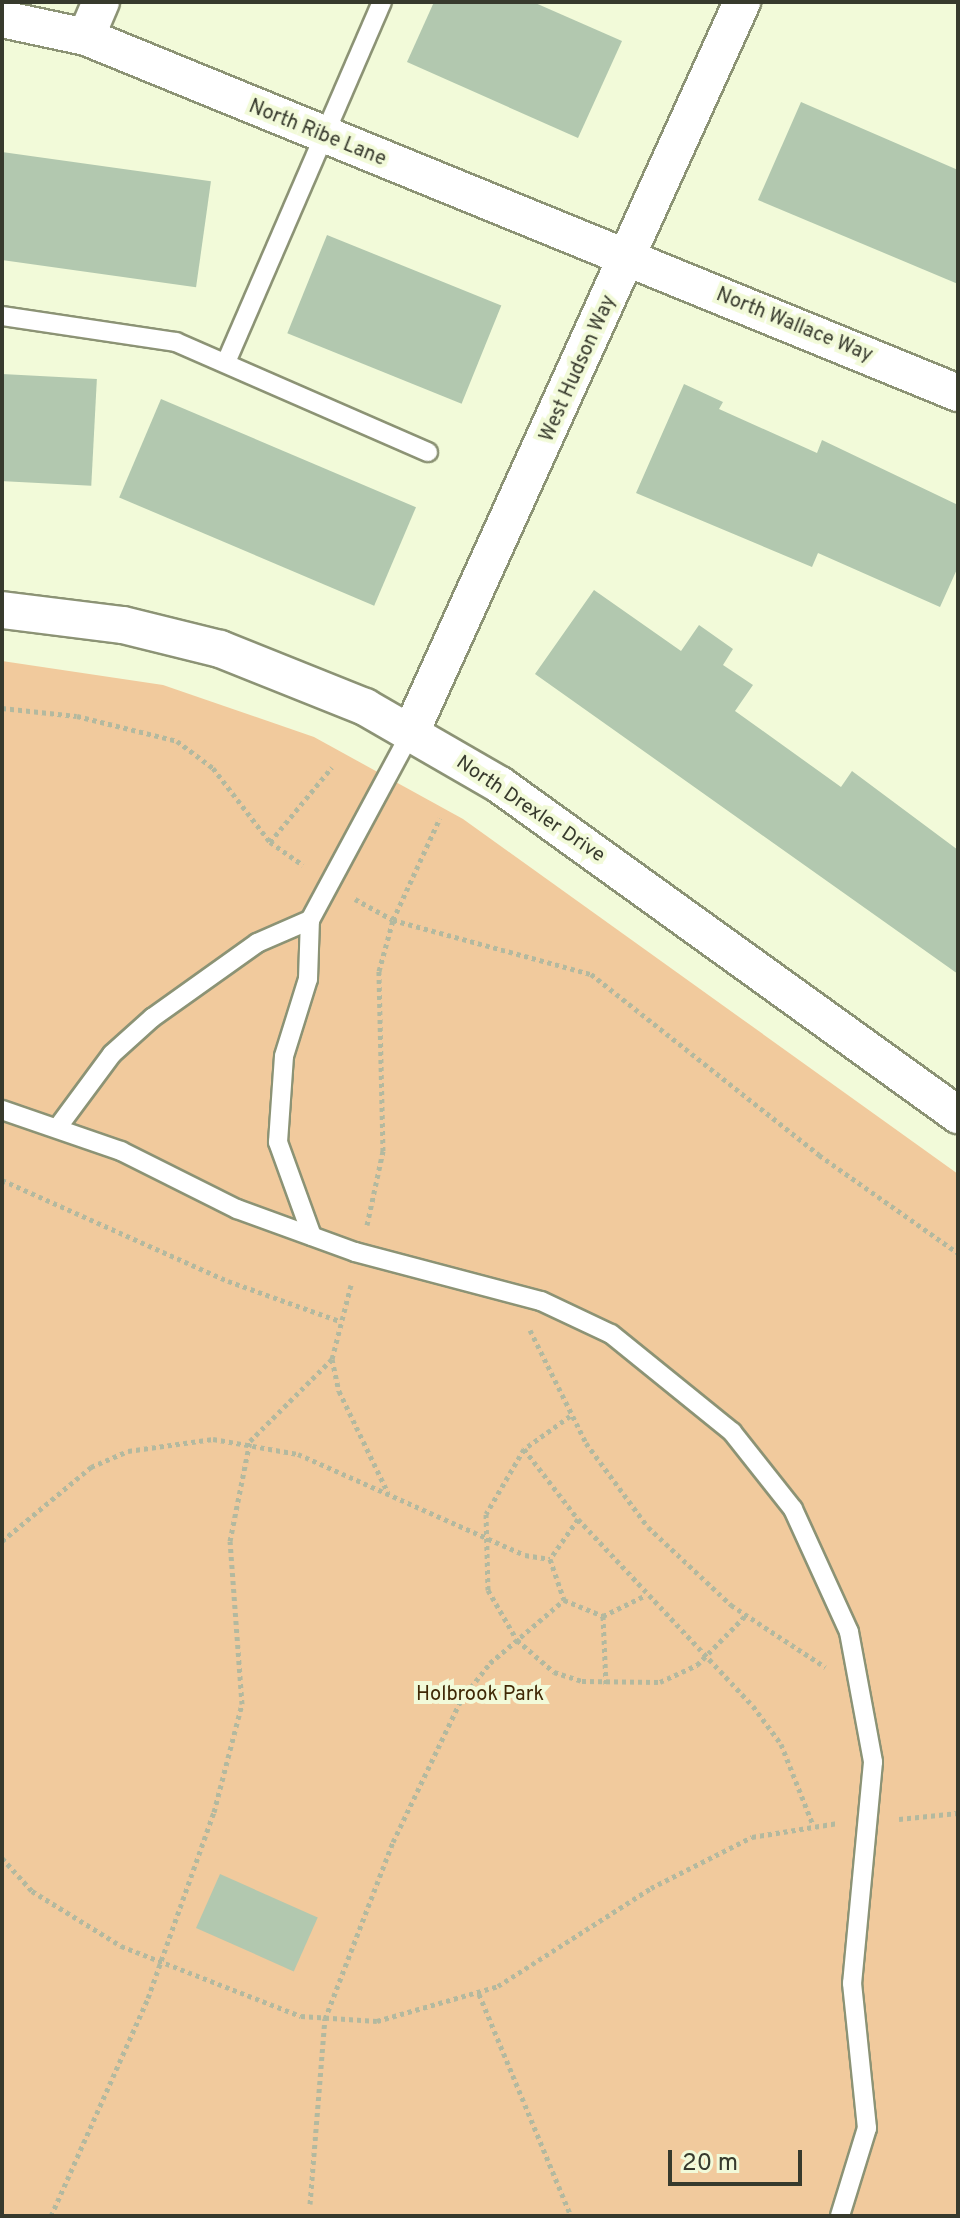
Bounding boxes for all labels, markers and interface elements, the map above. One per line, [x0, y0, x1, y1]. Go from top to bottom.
street label: North Ribe Lane [245, 96, 389, 172]
street label: North Wallace Way [712, 283, 876, 369]
street label: West Hudson Way [536, 292, 622, 446]
street label: North Drexler Drive [451, 751, 609, 869]
park label: Holbrook Park [416, 1683, 544, 1707]
scale bar [672, 2134, 806, 2184]
text: 20 m [682, 2149, 738, 2179]

